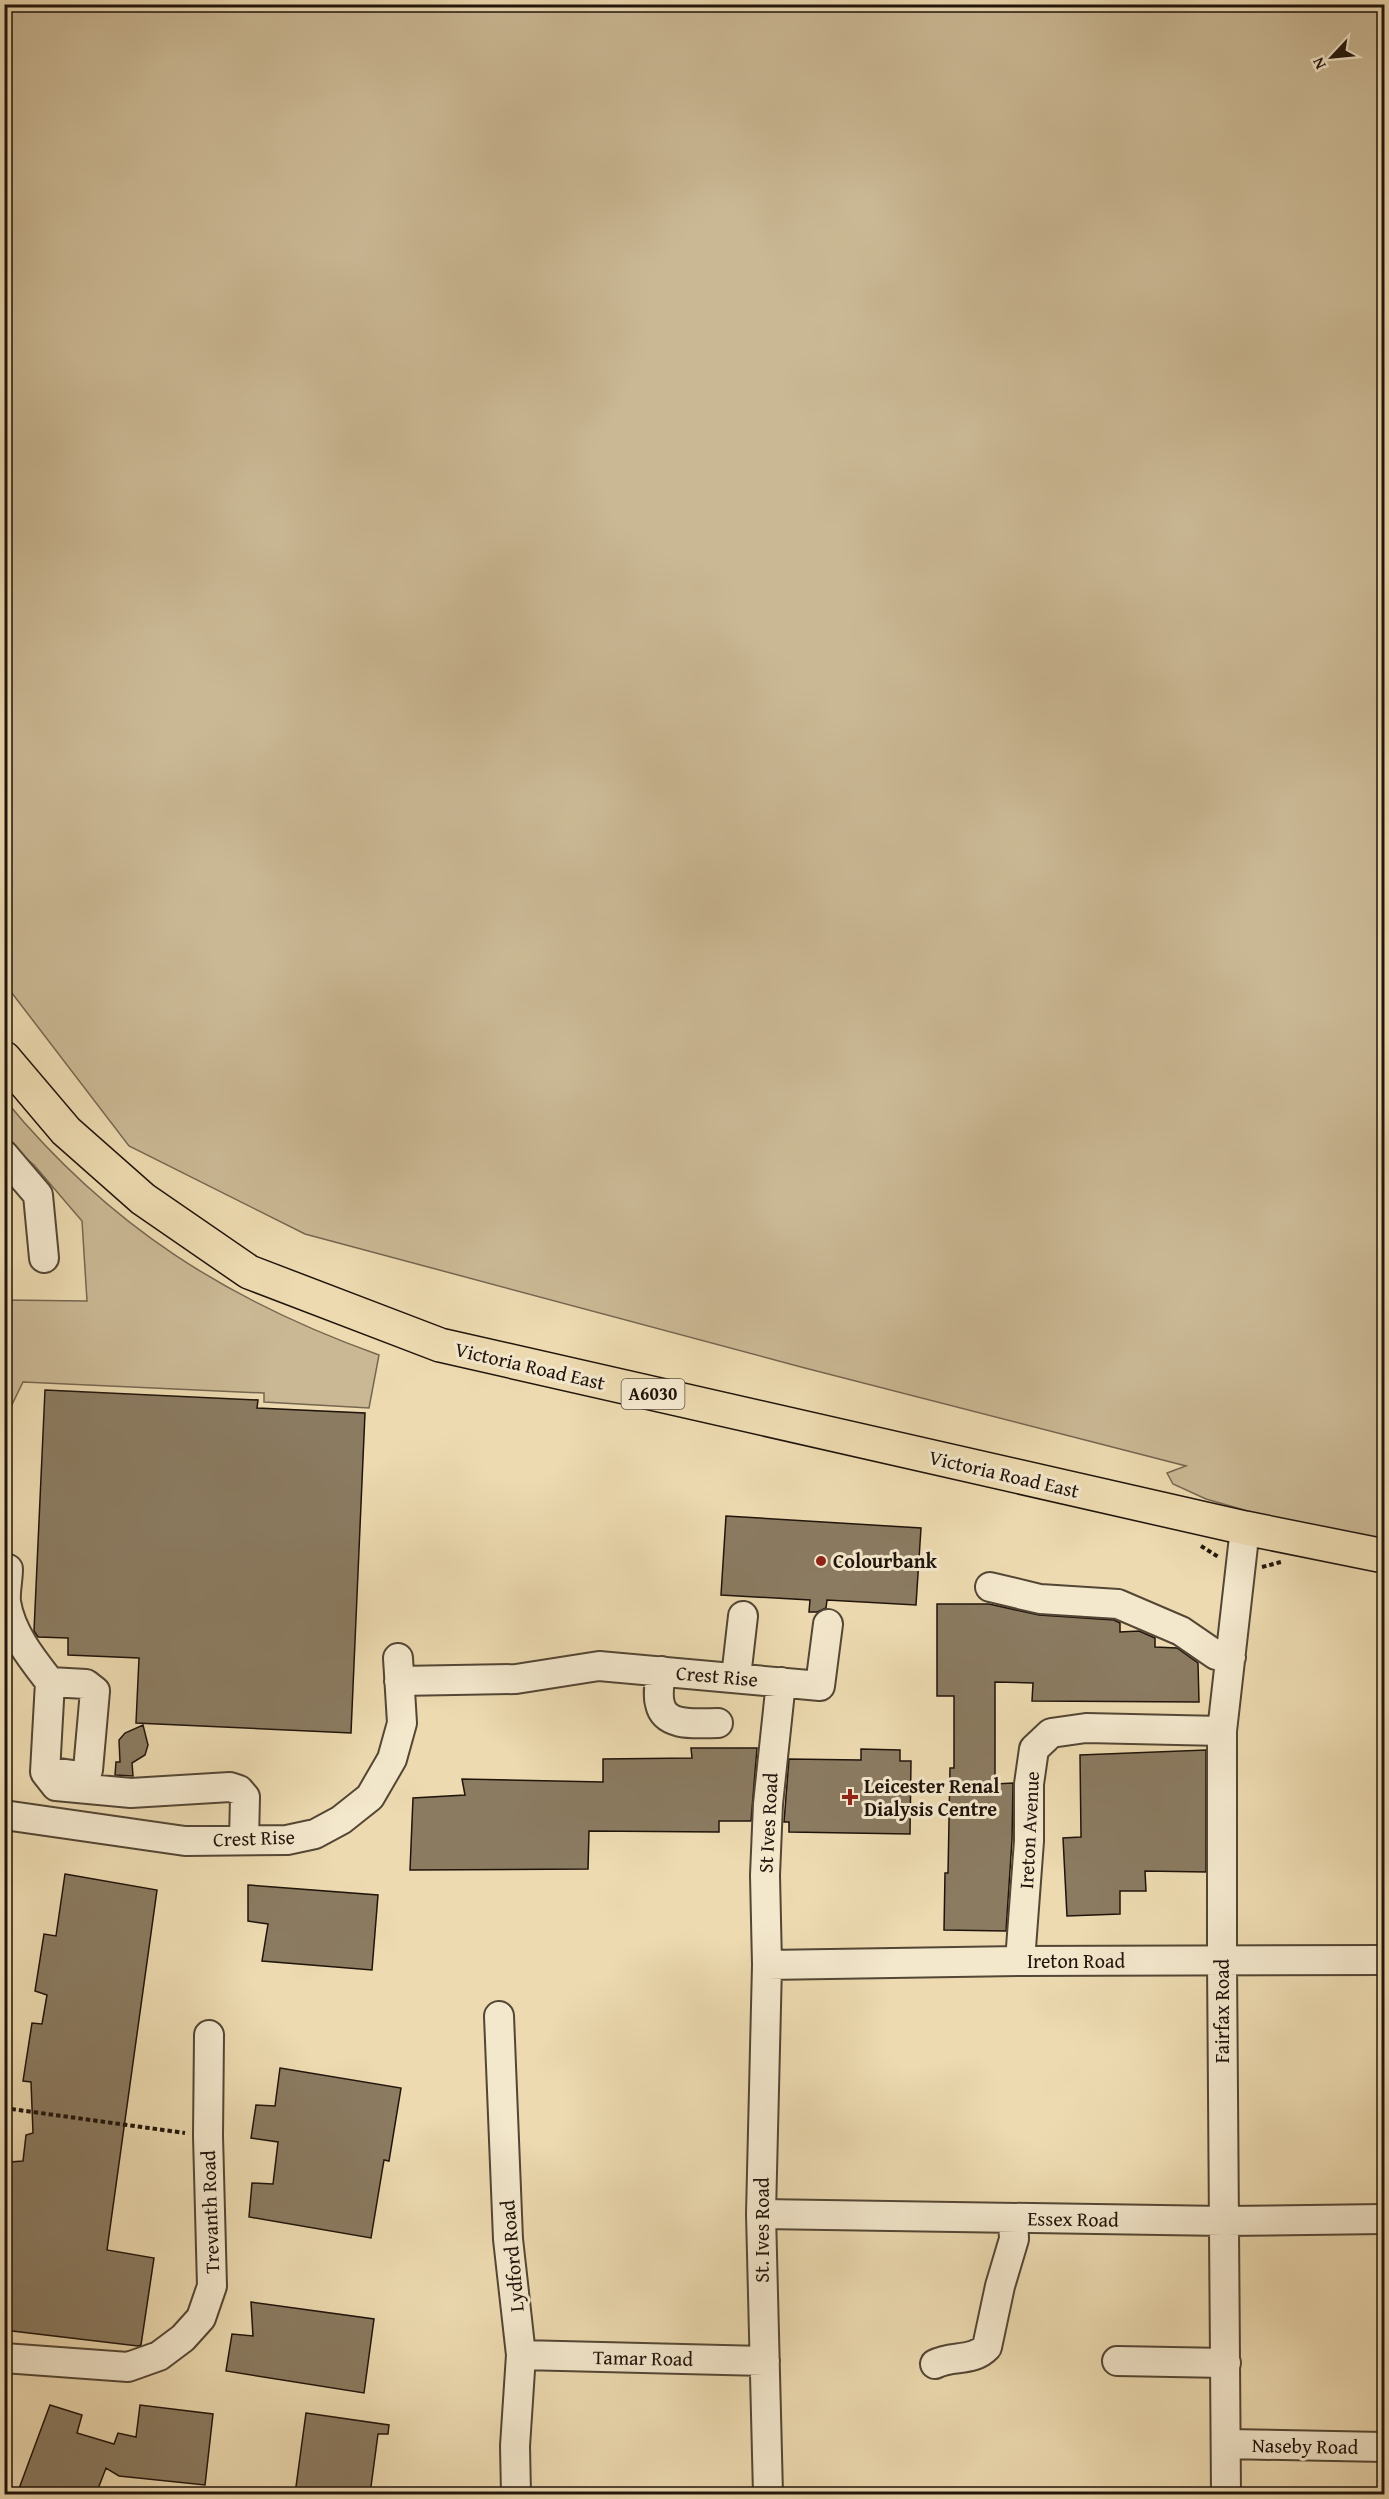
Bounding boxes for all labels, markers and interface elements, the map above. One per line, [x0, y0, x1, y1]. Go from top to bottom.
north arrow [1302, 27, 1362, 87]
text: N [1305, 53, 1332, 74]
street label: Victoria Road East [452, 1334, 608, 1397]
road number: A6030 [622, 1379, 684, 1409]
street label: Victoria Road East [926, 1442, 1082, 1505]
place label: Colourbank [833, 1546, 937, 1575]
marker: Colourbank [814, 1554, 828, 1568]
street label: Crest Rise [675, 1657, 759, 1694]
street label: Ireton Avenue [1011, 1770, 1046, 1890]
place label: Leicester Renal Dialysis Centre [864, 1771, 1000, 1823]
street label: St Ives Road [750, 1772, 785, 1874]
marker: Leicester Renal Dialysis Centre [841, 1788, 859, 1806]
street label: Crest Rise [212, 1822, 295, 1853]
street label: Ireton Road [1027, 1946, 1125, 1975]
street label: Fairfax Road [1207, 1958, 1236, 2063]
street label: Trevanth Road [193, 2150, 226, 2274]
street label: St. Ives Road [747, 2177, 776, 2283]
street label: Lydford Road [492, 2199, 531, 2313]
street label: Essex Road [1027, 2203, 1119, 2234]
street label: Tamar Road [593, 2342, 694, 2373]
street label: Naseby Road [1252, 2430, 1359, 2461]

